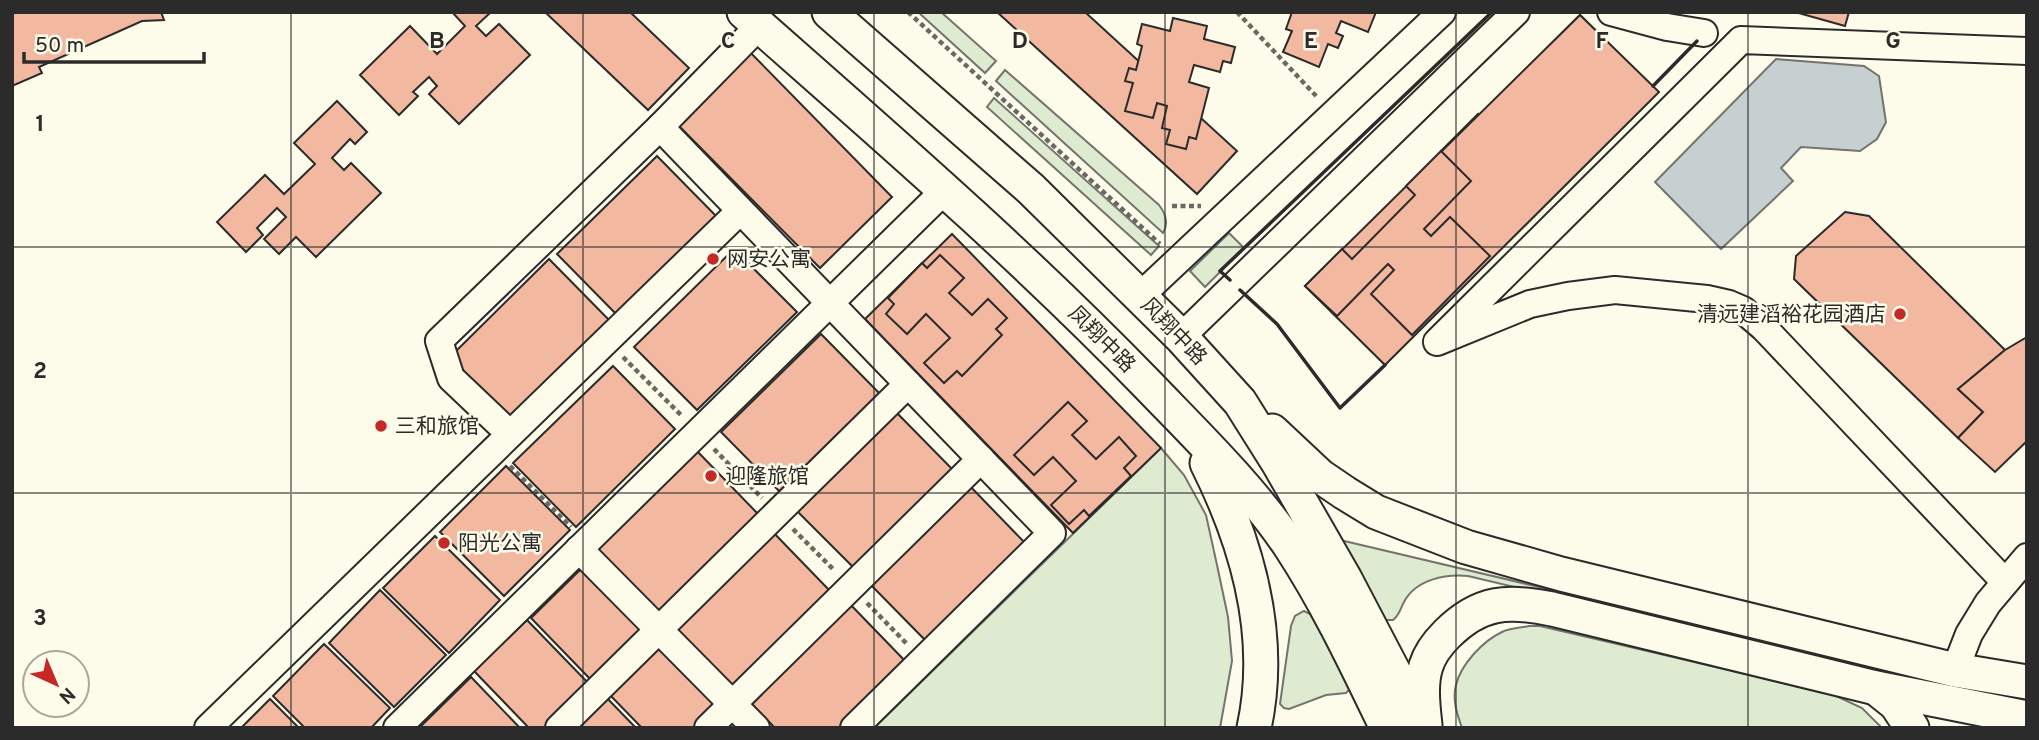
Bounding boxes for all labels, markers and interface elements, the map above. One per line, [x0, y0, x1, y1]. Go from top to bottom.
scale bar [24, 21, 205, 65]
text: B [429, 28, 445, 57]
text: C [721, 28, 735, 57]
text: D [1012, 28, 1028, 57]
text: E [1304, 28, 1318, 57]
text: F [1595, 28, 1609, 57]
text: G [1885, 28, 1901, 57]
text: 50 m [35, 33, 84, 60]
text: 1 [35, 111, 45, 140]
place label: 网安公寓 [727, 247, 811, 274]
marker: 网安公寓 [705, 251, 721, 267]
street label: 风翔中路 [1134, 292, 1212, 372]
street label: 凤翔中路 [1062, 301, 1140, 379]
place label: 清远建滔裕花园酒店 [1697, 302, 1886, 329]
marker: 清远建滔裕花园酒店 [1892, 306, 1908, 322]
text: 2 [33, 358, 47, 387]
place label: 三和旅馆 [395, 414, 479, 441]
marker: 三和旅馆 [373, 418, 389, 434]
place label: 迎隆旅馆 [725, 464, 809, 491]
marker: 迎隆旅馆 [703, 468, 719, 484]
place label: 阳光公寓 [458, 531, 542, 558]
marker: 阳光公寓 [436, 535, 452, 551]
text: 3 [33, 605, 47, 634]
north arrow [21, 649, 91, 719]
text: N [53, 681, 80, 708]

